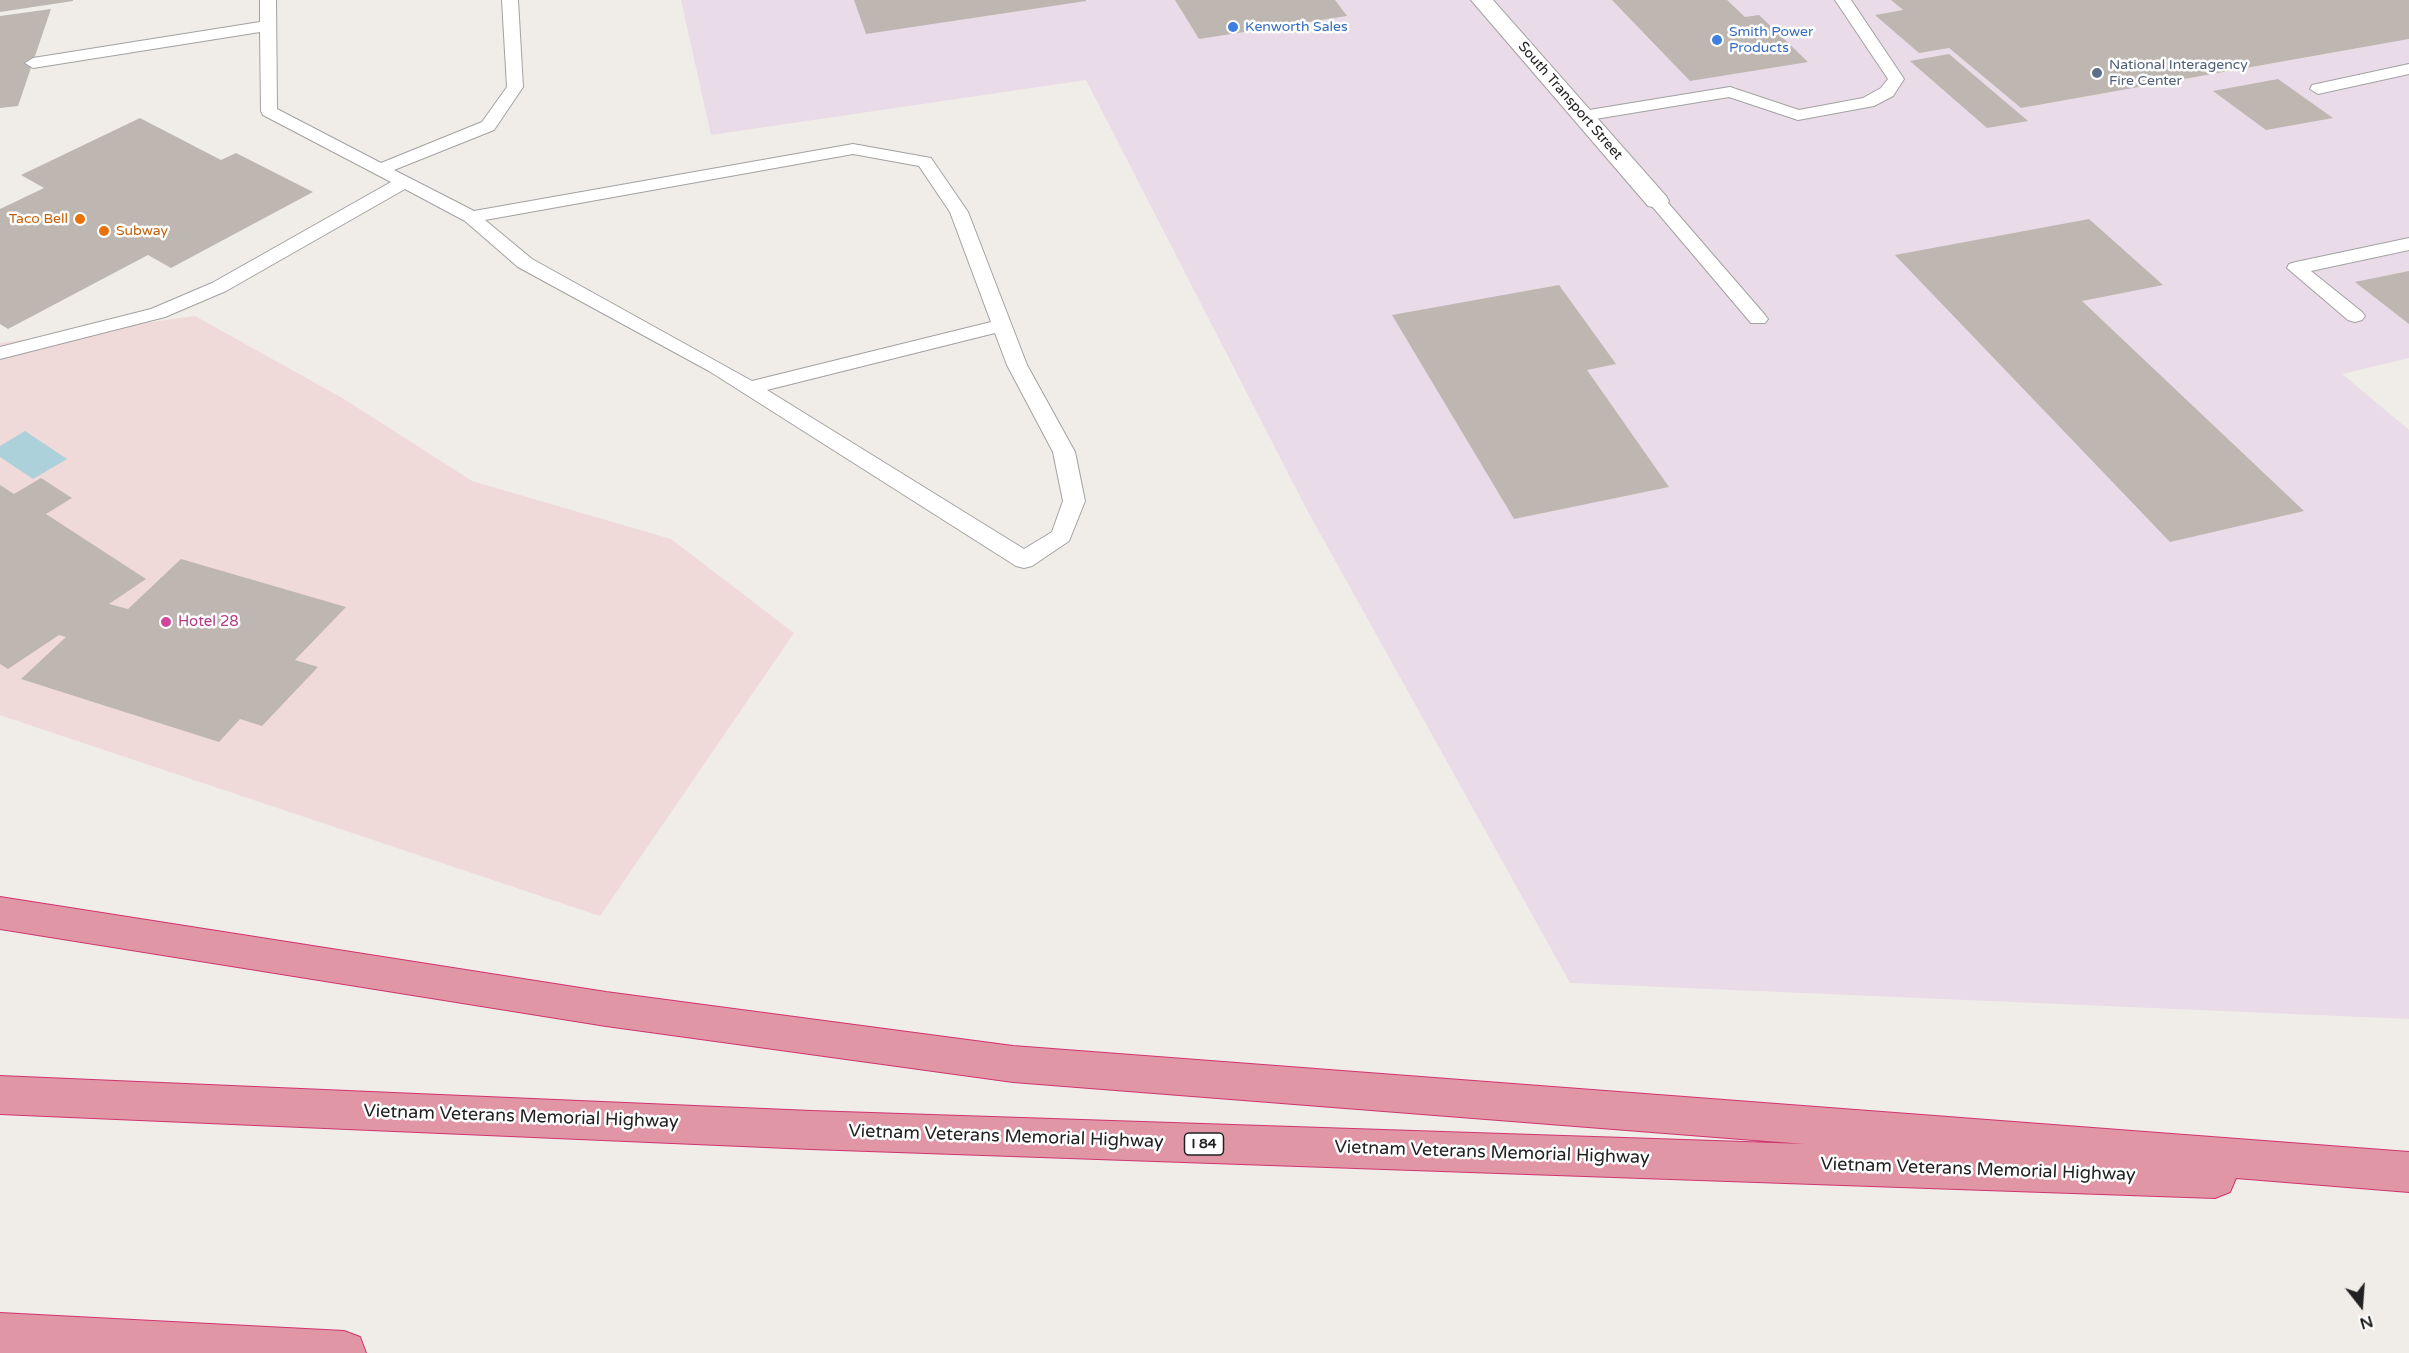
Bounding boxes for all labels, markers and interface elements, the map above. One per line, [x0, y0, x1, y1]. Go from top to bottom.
place label: Kenworth Sales [1245, 19, 1348, 35]
marker: Kenworth Sales [1226, 20, 1240, 34]
place label: Smith Power Products [1729, 24, 1813, 56]
marker: Smith Power Products [1710, 33, 1724, 47]
street label: South Transport Street [1514, 38, 1626, 164]
place label: National Interagency Fire Center [2109, 57, 2248, 90]
marker: National Interagency Fire Center [2090, 66, 2104, 80]
place label: Taco Bell [9, 211, 68, 227]
marker: Taco Bell [73, 212, 87, 226]
place label: Subway [116, 223, 168, 239]
marker: Subway [97, 224, 111, 238]
place label: Hotel 28 [178, 613, 239, 631]
marker: Hotel 28 [159, 615, 173, 629]
street label: Vietnam Veterans Memorial Highway [363, 1101, 679, 1133]
street label: Vietnam Veterans Memorial Highway [848, 1121, 1164, 1153]
road number: I 84 [1184, 1133, 1224, 1155]
street label: Vietnam Veterans Memorial Highway [1334, 1137, 1650, 1169]
street label: Vietnam Veterans Memorial Highway [1820, 1154, 2136, 1186]
north arrow [2331, 1275, 2391, 1335]
text: N [2357, 1311, 2375, 1334]

